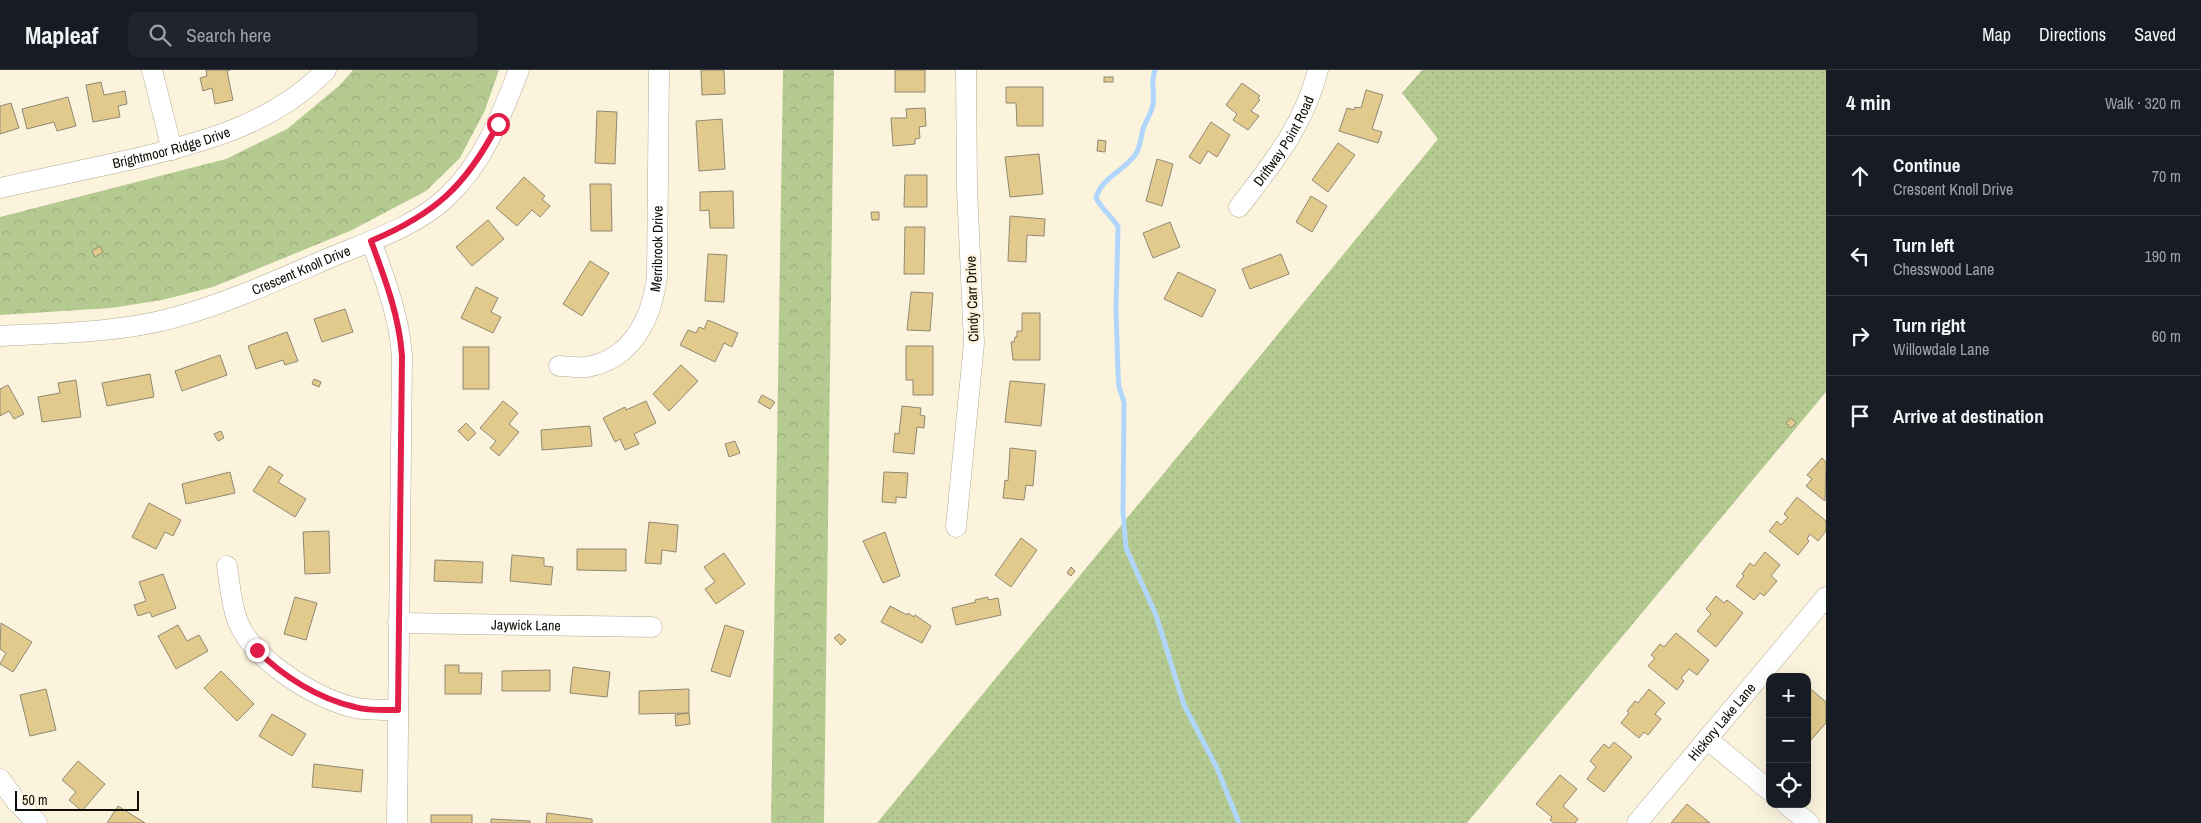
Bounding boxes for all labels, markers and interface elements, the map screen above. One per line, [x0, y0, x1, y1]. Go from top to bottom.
search box [128, 12, 478, 57]
text: Mapleaf [25, 19, 98, 51]
icon: search [146, 21, 174, 49]
text: Search here [186, 22, 271, 48]
text: Map [1982, 22, 2011, 47]
text: Directions [2039, 22, 2106, 47]
text: Saved [2134, 22, 2176, 47]
text: 4 min [1846, 88, 1891, 117]
text: Walk · 320 m [2105, 92, 2181, 114]
street label: Driftway Point Road [1249, 93, 1318, 190]
route start [487, 113, 510, 136]
street label: Brightmoor Ridge Drive [111, 123, 233, 172]
text: Continue [1893, 152, 1961, 178]
icon: ahead [1846, 162, 1874, 190]
text: 70 m [2152, 165, 2181, 187]
text: Crescent Knoll Drive [1893, 178, 2013, 200]
street label: Merribrook Drive [646, 205, 667, 293]
text: Turn left [1893, 232, 1954, 258]
street label: Crescent Knoll Drive [249, 241, 353, 299]
icon: left [1846, 242, 1874, 270]
text: 190 m [2145, 245, 2181, 267]
street label: Cindy Carr Drive [962, 256, 982, 342]
text: Chesswood Lane [1893, 258, 1994, 280]
text: Turn right [1893, 312, 1965, 338]
icon: right [1846, 322, 1874, 350]
text: 60 m [2152, 325, 2181, 347]
text: Willowdale Lane [1893, 338, 1989, 360]
icon: arrive [1846, 402, 1874, 430]
text: Arrive at destination [1893, 403, 2044, 429]
street label: Jaywick Lane [491, 615, 561, 635]
route end [246, 639, 269, 662]
map controls [1766, 673, 1811, 808]
button: + [1766, 673, 1811, 718]
street label: Hickory Lake Lane [1684, 679, 1759, 764]
button: − [1766, 718, 1811, 763]
button: locate [1766, 763, 1811, 808]
scale bar [15, 788, 139, 811]
text: 50 m [22, 791, 48, 809]

